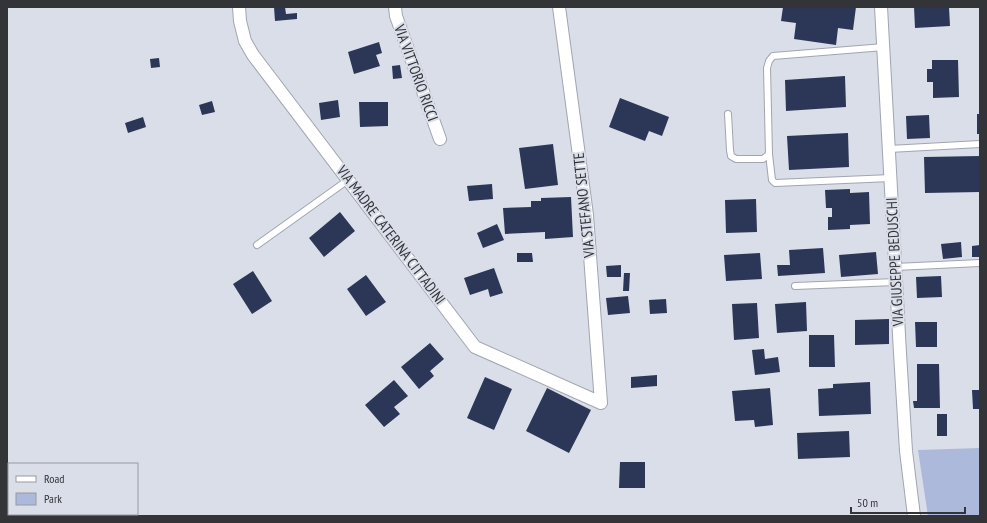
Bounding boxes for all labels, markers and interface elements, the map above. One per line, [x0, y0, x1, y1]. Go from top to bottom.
street label: VIA VITTORIO RICCI [390, 21, 443, 124]
street label: VIA STEFANO SETTE [569, 152, 599, 260]
street label: VIA MADRE CATERINA CITTADINI [332, 161, 450, 308]
street label: VIA GIUSEPPE BEDUSCHI [882, 197, 907, 328]
legend [8, 463, 138, 515]
text: Road [44, 471, 64, 486]
scale bar [851, 489, 965, 515]
text: Park [44, 491, 62, 506]
text: 50 m [857, 495, 878, 510]

